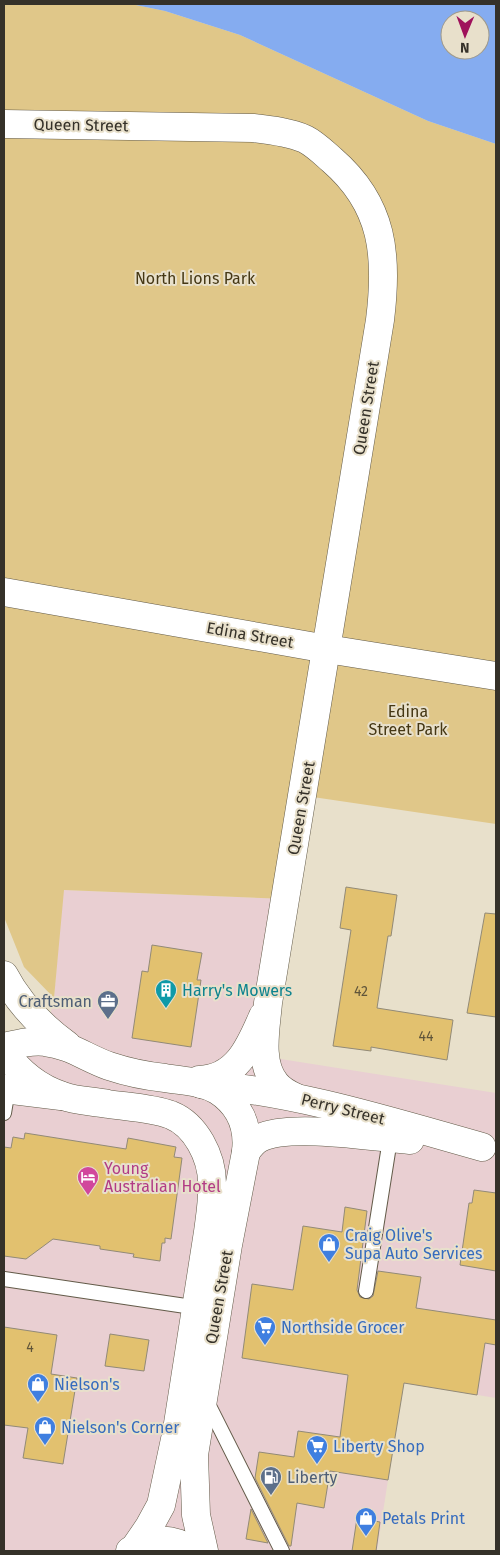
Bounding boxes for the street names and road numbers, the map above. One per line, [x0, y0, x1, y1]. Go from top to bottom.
street label: Queen Street [33, 115, 129, 135]
street label: Queen Street [349, 359, 383, 456]
street label: Edina Street [205, 618, 295, 652]
street label: Queen Street [283, 759, 319, 856]
street label: Perry Street [299, 1089, 387, 1129]
street label: Queen Street [201, 1248, 237, 1345]

